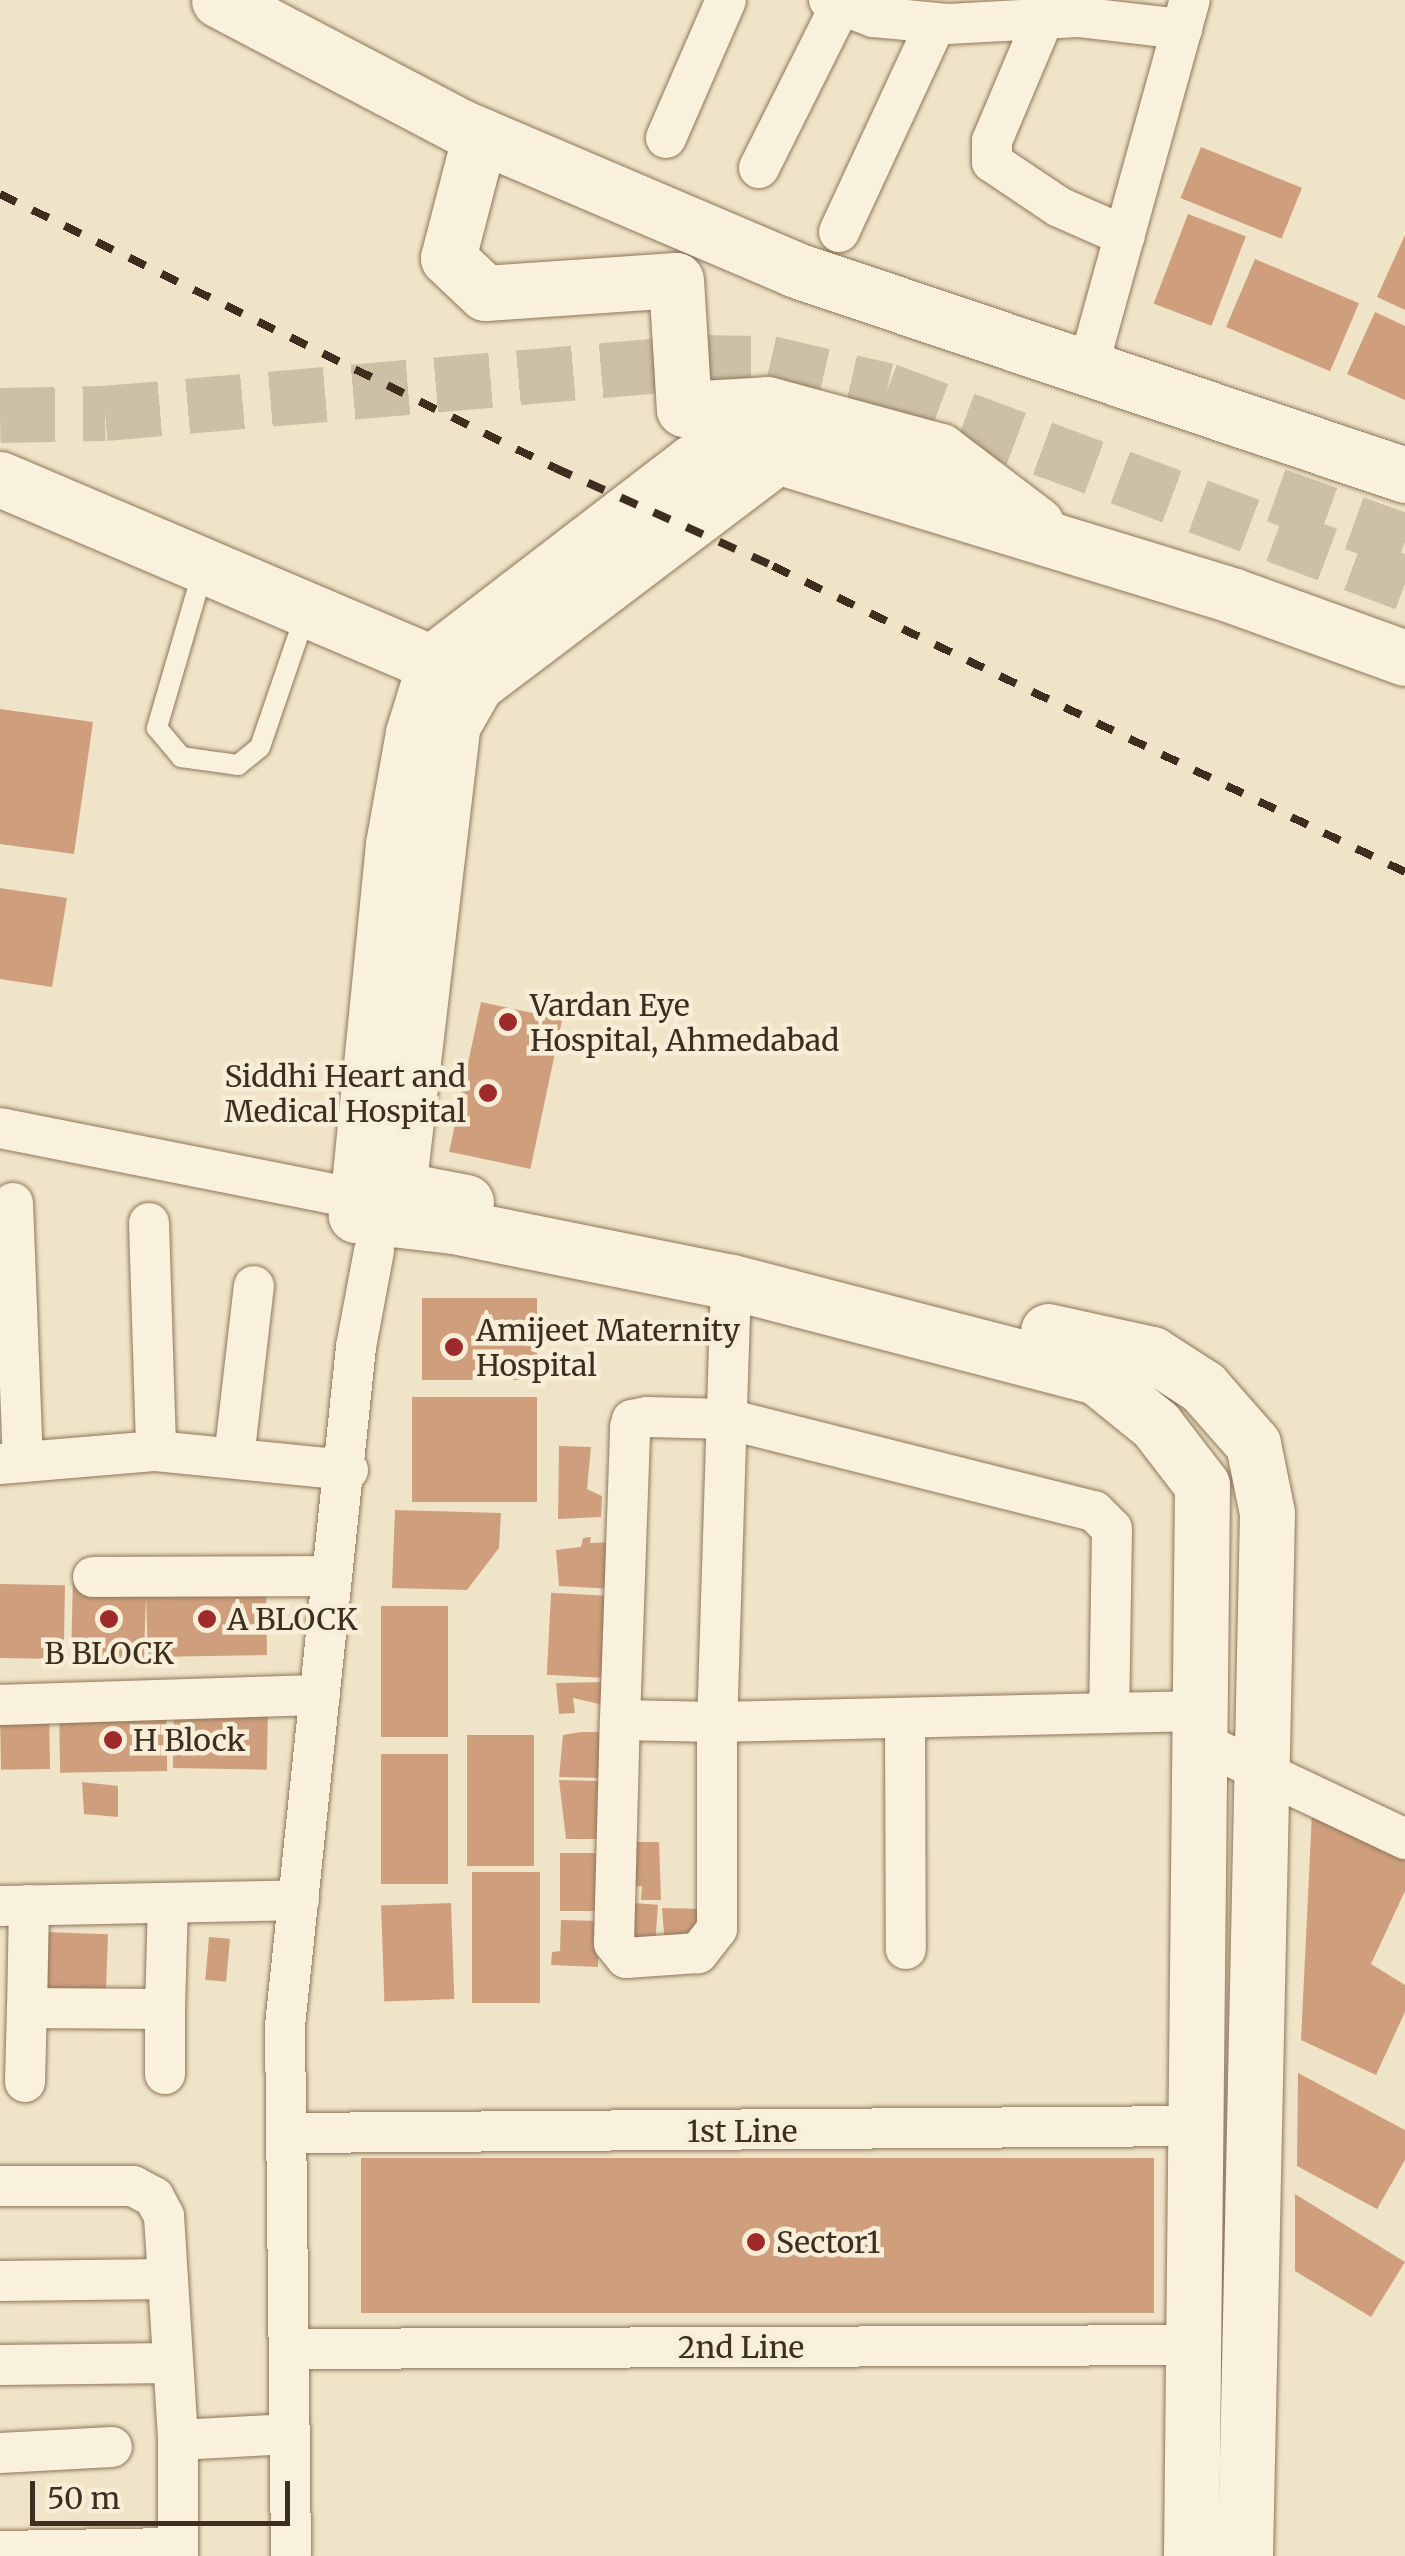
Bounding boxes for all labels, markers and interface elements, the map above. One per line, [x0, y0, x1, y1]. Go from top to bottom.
place label: Vardan Eye Hospital, Ahmedabad [530, 987, 839, 1058]
marker: Vardan Eye Hospital, Ahmedabad [495, 1009, 521, 1035]
place label: Siddhi Heart and Medical Hospital [224, 1058, 466, 1128]
marker: Siddhi Heart and Medical Hospital [475, 1080, 501, 1106]
place label: Amijeet Maternity Hospital [476, 1312, 740, 1382]
marker: Amijeet Maternity Hospital [441, 1334, 467, 1360]
place label: A BLOCK [227, 1601, 358, 1637]
marker: B BLOCK [98, 1608, 120, 1630]
marker: A BLOCK [196, 1608, 218, 1630]
place label: B BLOCK [44, 1635, 174, 1671]
place label: H Block [133, 1722, 245, 1758]
marker: H Block [102, 1729, 124, 1751]
street label: 1st Line [687, 2113, 797, 2149]
place label: Sector1 [776, 2224, 880, 2260]
marker: Sector1 [745, 2231, 767, 2253]
street label: 2nd Line [678, 2329, 804, 2365]
scale bar [35, 2461, 295, 2523]
text: 50 m [47, 2479, 120, 2517]

